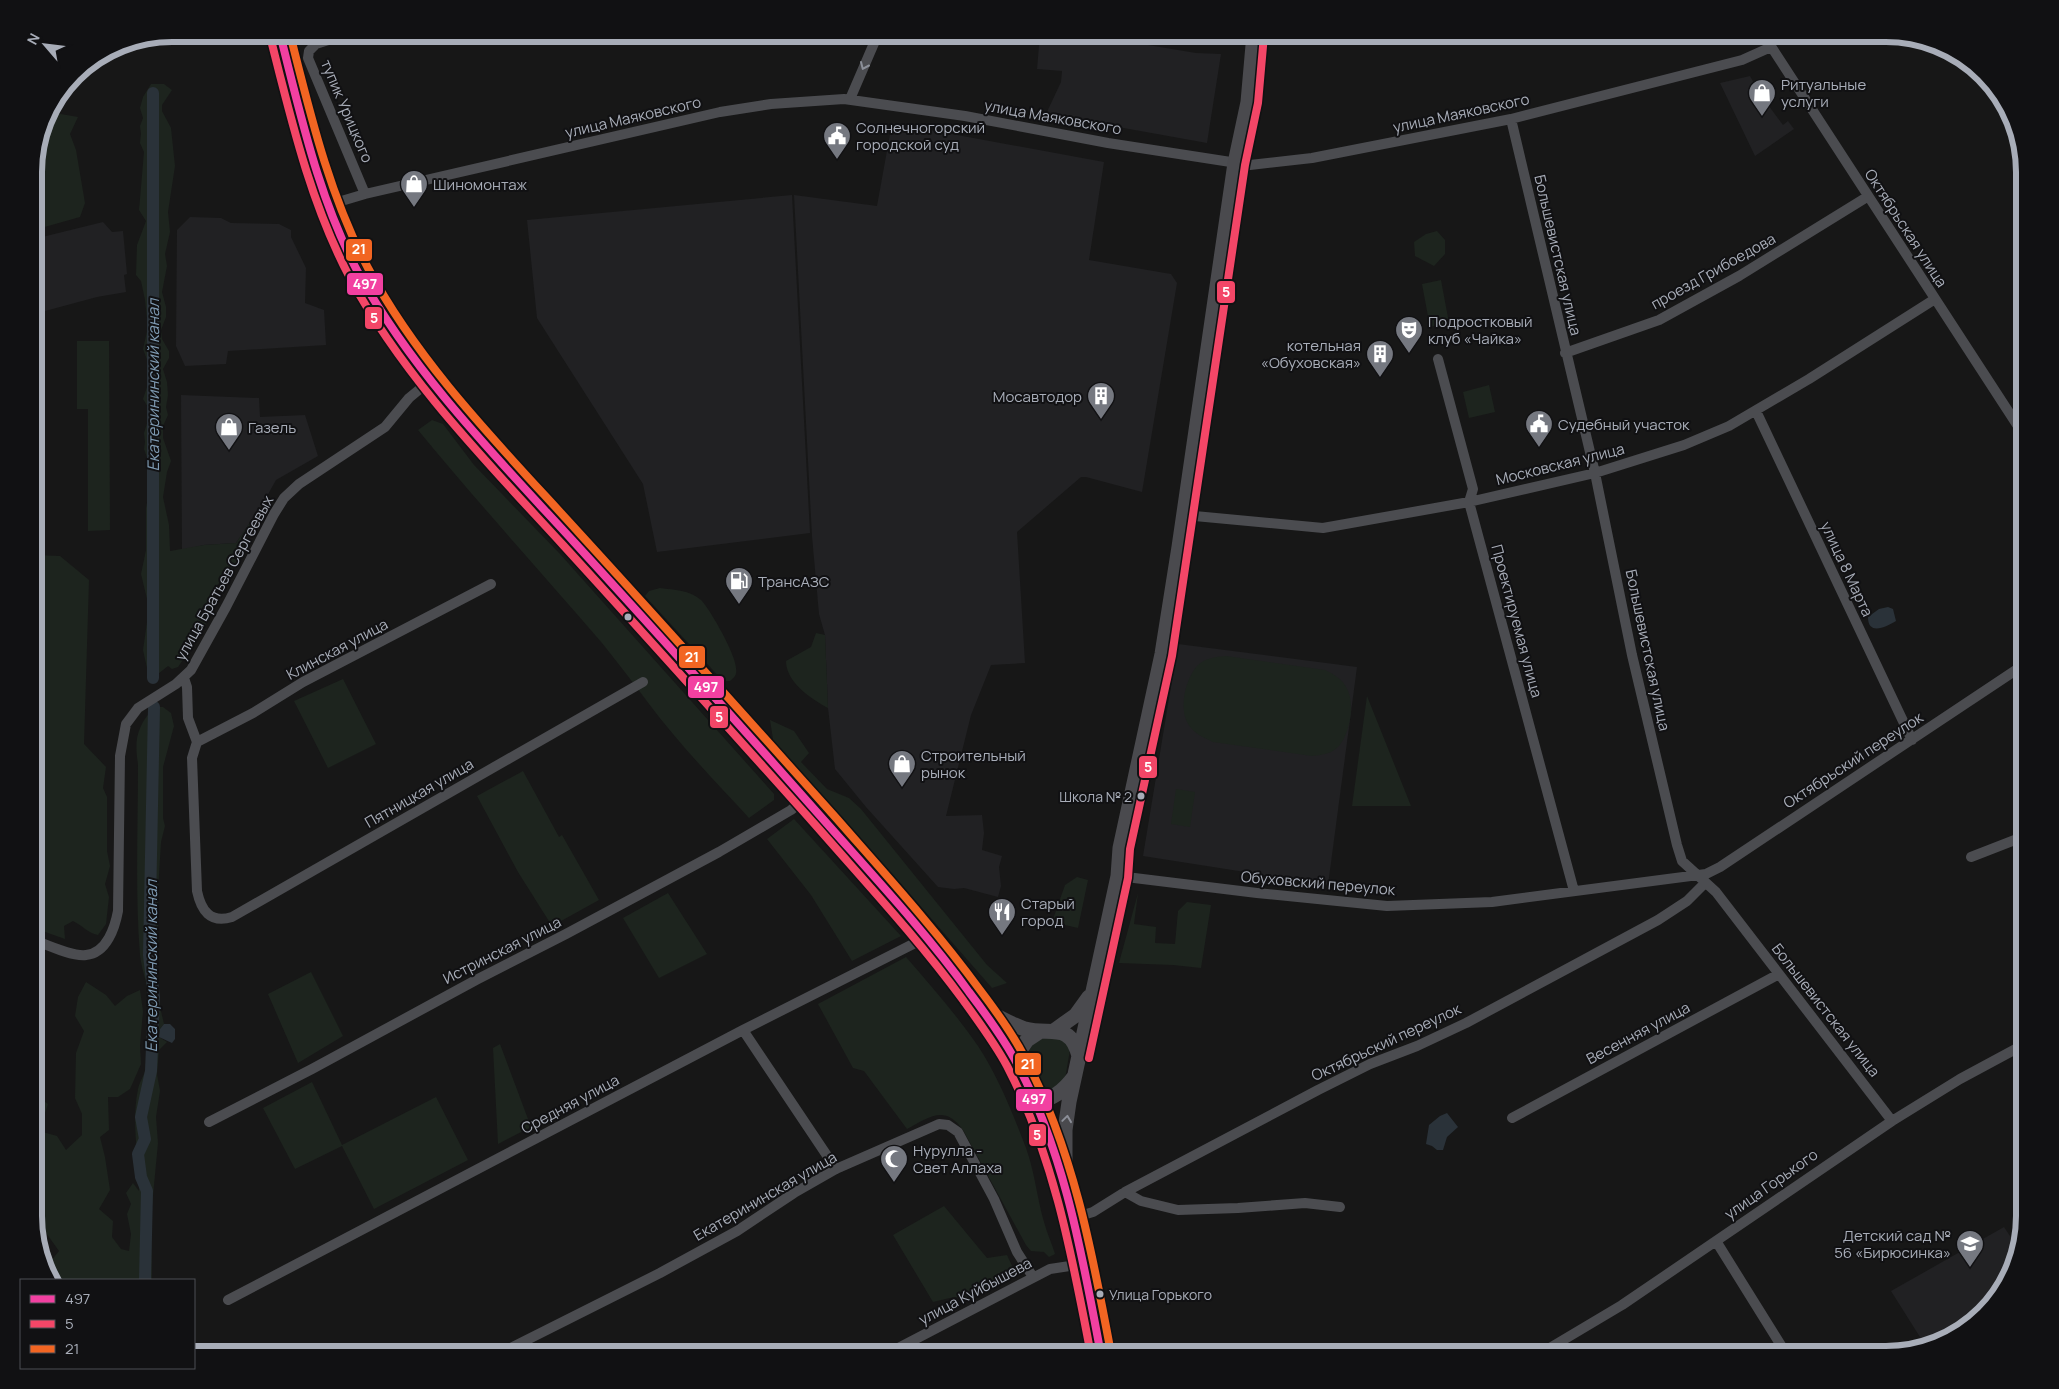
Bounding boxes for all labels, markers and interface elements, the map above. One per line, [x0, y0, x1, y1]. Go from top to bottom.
north arrow [20, 20, 70, 70]
text: N [22, 30, 44, 48]
street label: тупик Урицкого [316, 56, 378, 166]
one-way arrow [859, 61, 870, 70]
place label: Ритуальные услуги [1781, 74, 1866, 112]
shop icon: Ритуальные услуги [1747, 78, 1777, 117]
street label: улица Маяковского [1391, 88, 1531, 138]
street label: улица Маяковского [563, 91, 703, 143]
street label: улица Маяковского [983, 95, 1123, 139]
place label: Солнечногорский городской суд [856, 117, 985, 155]
public building icon: Солнечногорский городской суд [822, 121, 852, 160]
street label: Октябрьская улица [1860, 165, 1952, 291]
shop icon: Шиномонтаж [399, 169, 429, 208]
street label: Большевистская улица [1529, 173, 1587, 337]
place label: Шиномонтаж [433, 174, 528, 195]
street label: проезд Грибоедова [1647, 228, 1779, 314]
line badge: 21 [345, 238, 373, 262]
text: 21 [352, 239, 366, 258]
line badge: 497 [346, 272, 384, 296]
text: 497 [353, 274, 377, 293]
line badge: 5 [1216, 280, 1236, 304]
text: 5 [1222, 282, 1230, 301]
water label: Екатерининский канал [142, 297, 164, 471]
line badge: 5 [364, 306, 383, 330]
text: 5 [370, 308, 378, 327]
place label: Подростковый клуб «Чайка» [1428, 311, 1532, 349]
theatre icon: Подростковый клуб «Чайка» [1394, 315, 1424, 354]
place label: котельная «Обуховская» [1261, 335, 1361, 373]
building icon: котельная «Обуховская» [1365, 339, 1395, 378]
building icon: Мосавтодор [1086, 381, 1116, 420]
place label: Мосавтодор [993, 386, 1082, 407]
public building icon: Судебный участок [1524, 409, 1554, 448]
shop icon: Газель [214, 412, 244, 451]
place label: Судебный участок [1558, 414, 1690, 435]
place label: Газель [248, 417, 296, 438]
street label: Московская улица [1494, 438, 1626, 490]
street label: улица Братьев Сергеевых [170, 492, 278, 664]
street label: улица 8 Марта [1816, 518, 1878, 620]
street label: Проектируемая улица [1486, 542, 1548, 700]
fuel station icon: ТрансАЗС [724, 566, 754, 605]
street label: Большевистская улица [1621, 567, 1675, 733]
place label: ТрансАЗС [758, 571, 830, 592]
unlabelled marker [623, 612, 633, 622]
street label: Клинская улица [283, 613, 391, 685]
line badge: 21 [678, 645, 706, 669]
text: 21 [685, 647, 699, 666]
line badge: 497 [687, 675, 725, 699]
text: 497 [694, 677, 718, 696]
line badge: 5 [709, 705, 729, 729]
text: 5 [715, 707, 723, 726]
street label: Октябрьский переулок [1779, 707, 1927, 813]
place label: Строительный рынок [921, 745, 1026, 783]
shop icon: Строительный рынок [887, 749, 917, 788]
street label: Пятницкая улица [361, 753, 477, 833]
line badge: 5 [1138, 755, 1158, 779]
text: 5 [1144, 757, 1152, 776]
place label: Школа № 2 [1059, 787, 1132, 806]
marker: Школа № 2 [1136, 791, 1146, 801]
street label: Обуховский переулок [1240, 866, 1397, 900]
water label: Екатерининский канал [140, 878, 162, 1052]
place label: Старый город [1021, 893, 1075, 931]
restaurant icon: Старый город [987, 897, 1017, 936]
street label: Истринская улица [439, 911, 565, 989]
street label: Большевистская улица [1767, 939, 1885, 1081]
street label: Весенняя улица [1582, 997, 1694, 1069]
street label: Октябрьский переулок [1308, 998, 1465, 1086]
line badge: 21 [1014, 1052, 1042, 1076]
text: 21 [1021, 1054, 1035, 1073]
street label: Средняя улица [517, 1069, 623, 1139]
line badge: 497 [1015, 1088, 1053, 1112]
text: 497 [1022, 1089, 1046, 1108]
one-way arrow [1061, 1115, 1072, 1123]
line badge: 5 [1028, 1123, 1047, 1147]
text: 5 [1033, 1125, 1041, 1144]
place label: Нурулла - Свет Аллаха [913, 1140, 1002, 1178]
mosque icon: Нурулла - Свет Аллаха [879, 1144, 909, 1183]
street label: улица Горького [1720, 1144, 1822, 1224]
street label: Екатерининская улица [690, 1146, 840, 1246]
place label: Детский сад № 56 «Бирюсинка» [1834, 1225, 1951, 1263]
school or university icon: Детский сад № 56 «Бирюсинка» [1955, 1229, 1985, 1268]
street label: улица Куйбышева [915, 1252, 1035, 1330]
legend [20, 1279, 195, 1369]
place label: Улица Горького [1109, 1285, 1212, 1304]
text: 497 [65, 1288, 90, 1309]
marker: Улица Горького [1095, 1289, 1105, 1299]
text: 5 [65, 1313, 74, 1334]
text: 21 [65, 1338, 79, 1359]

